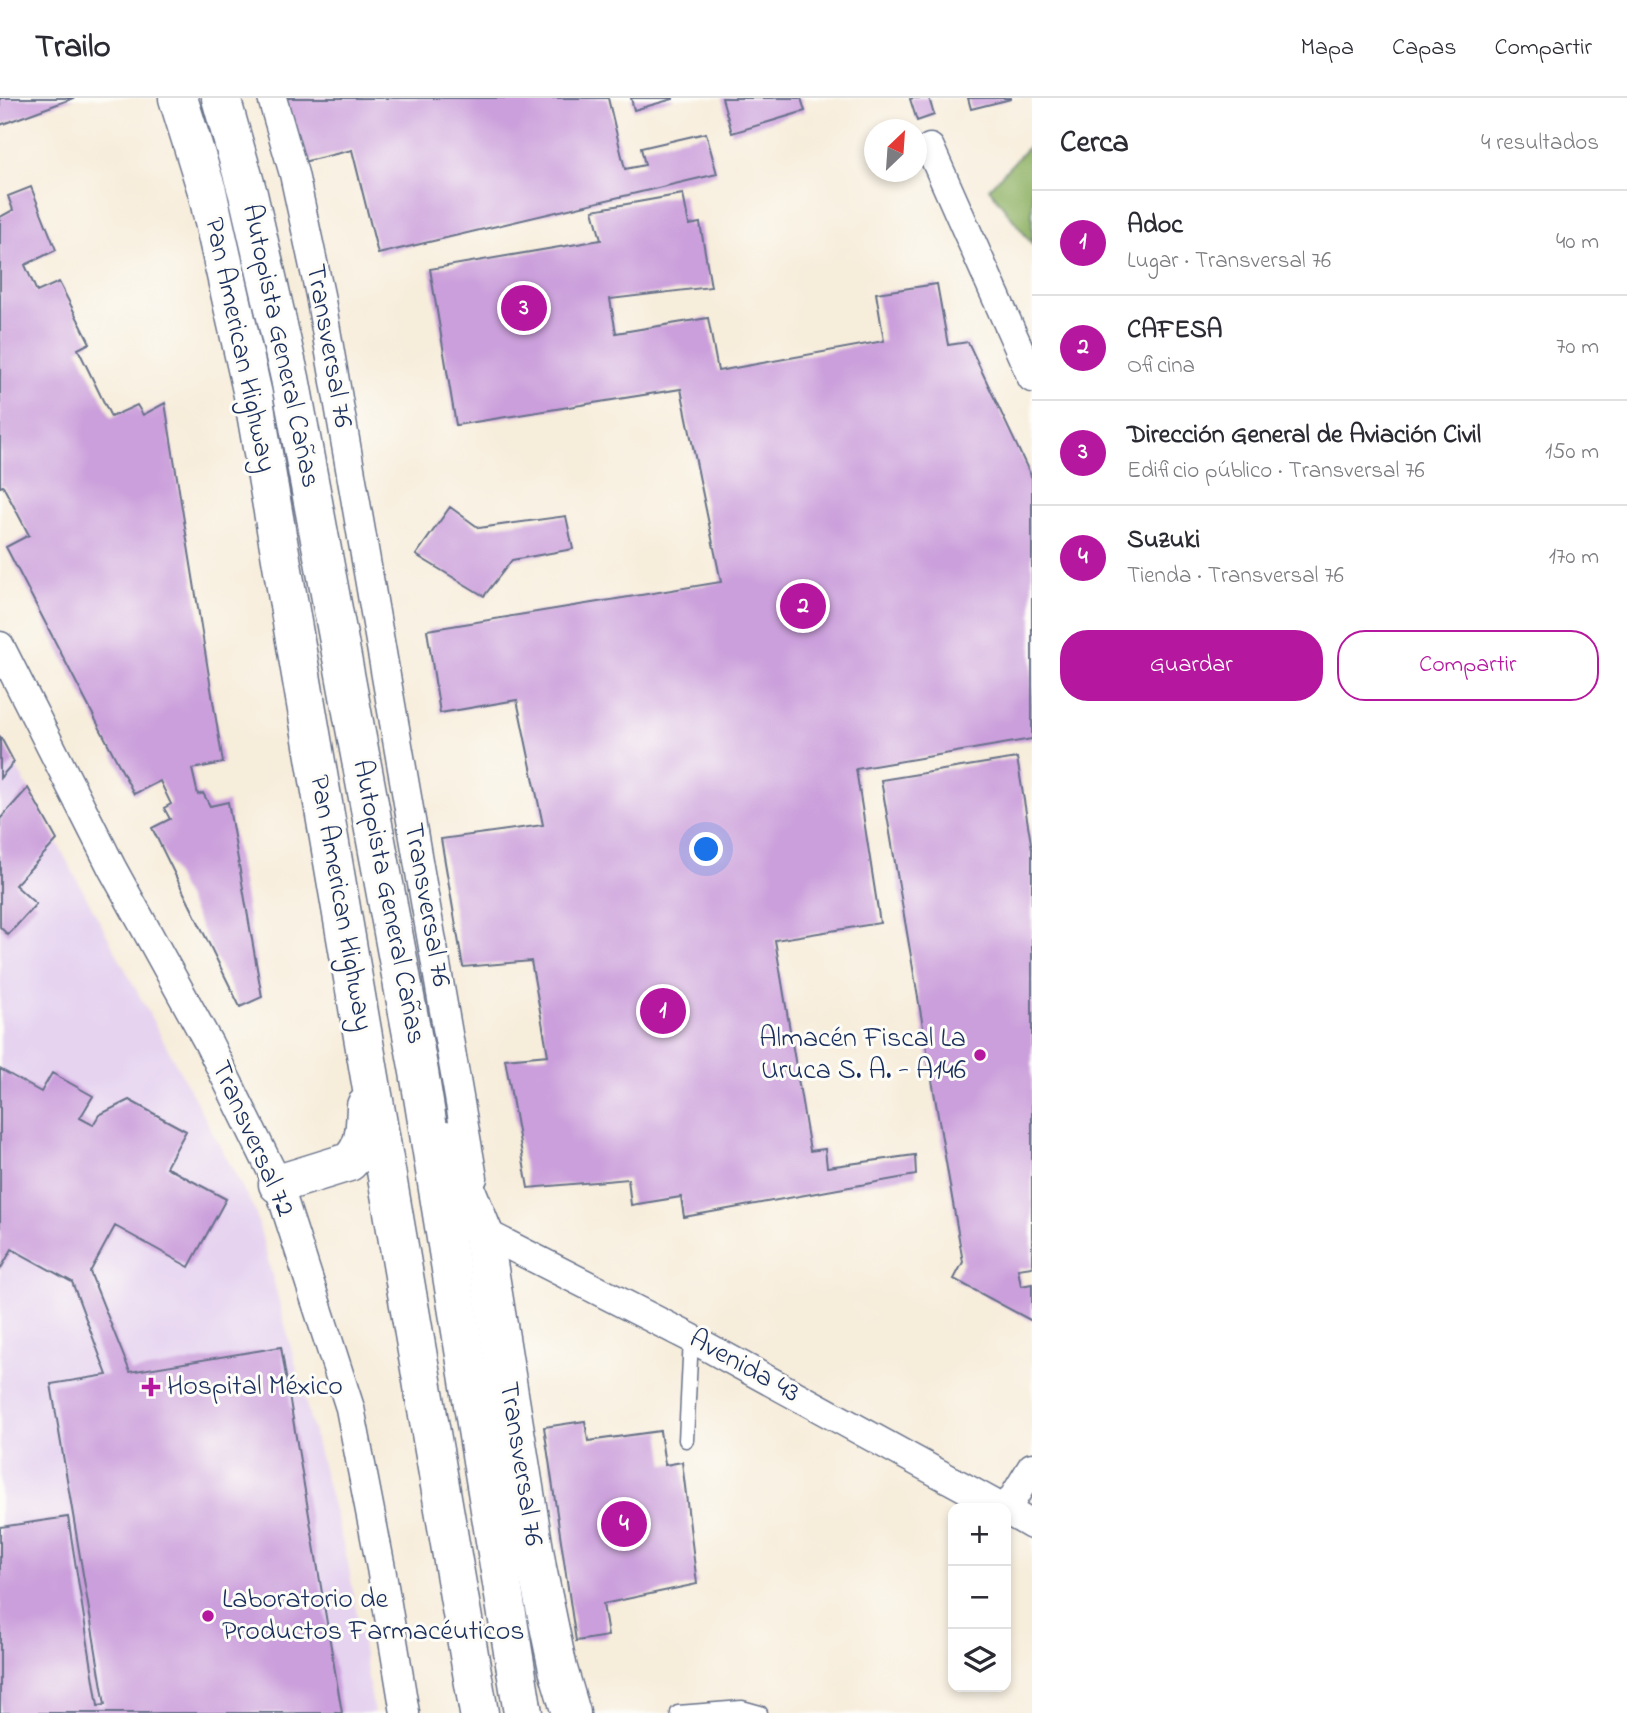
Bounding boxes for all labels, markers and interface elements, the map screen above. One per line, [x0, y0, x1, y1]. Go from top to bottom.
text: Trailo [35, 24, 111, 72]
text: Mapa [1301, 31, 1354, 66]
text: Capas [1392, 31, 1456, 66]
text: Compartir [1494, 31, 1592, 66]
north arrow [864, 119, 927, 182]
text: Cerca [1060, 122, 1129, 166]
text: 4 resultados [1481, 127, 1599, 160]
street label: Autopista General Cañas [230, 200, 330, 492]
text: Adoc [1127, 207, 1183, 245]
street label: Pan American Highway [192, 214, 286, 476]
text: 1 [1079, 226, 1087, 259]
text: 40 m [1556, 226, 1599, 259]
text: Lugar · Transversal 76 [1127, 245, 1331, 278]
street label: Transversal 76 [293, 261, 363, 431]
pin: 3 [501, 282, 547, 334]
text: CAFESA [1127, 312, 1223, 350]
text: 2 [1077, 331, 1089, 364]
text: 70 m [1556, 331, 1599, 364]
text: Oficina [1127, 350, 1195, 383]
text: Dirección General de Aviación Civil [1127, 417, 1481, 455]
text: 3 [1078, 436, 1088, 469]
text: 150 m [1545, 436, 1599, 469]
text: Edificio público · Transversal 76 [1127, 455, 1425, 488]
text: Suzuki [1127, 522, 1200, 560]
text: 4 [1078, 541, 1088, 574]
text: 170 m [1549, 541, 1599, 574]
text: Tienda · Transversal 76 [1127, 560, 1344, 593]
pin: 2 [780, 580, 826, 632]
button: Guardar [1060, 630, 1323, 701]
button: Compartir [1337, 630, 1599, 701]
street label: Autopista General Cañas [340, 756, 436, 1048]
street label: Pan American Highway [297, 772, 383, 1034]
street label: Transversal 76 [391, 820, 461, 990]
your location [689, 832, 723, 866]
pin: 1 [640, 985, 686, 1037]
place label: Almacén Fiscal La Uruca S. A. - A146 [759, 1019, 966, 1092]
marker: Almacén Fiscal La Uruca S. A. - A146 [972, 1047, 988, 1063]
street label: Transversal 72 [199, 1054, 305, 1224]
street label: Avenida 43 [681, 1320, 807, 1414]
place label: Hospital México [167, 1367, 343, 1408]
marker: Hospital México [141, 1377, 161, 1397]
street label: Transversal 76 [487, 1379, 553, 1549]
pin: 4 [601, 1498, 647, 1550]
map controls [948, 1503, 1011, 1692]
button: + [948, 1503, 1011, 1566]
button: − [948, 1566, 1011, 1629]
place label: Laboratorio de Productos Farmacéuticos [222, 1580, 525, 1653]
marker: Laboratorio de Productos Farmacéuticos [200, 1608, 216, 1624]
button: layers [948, 1629, 1011, 1692]

